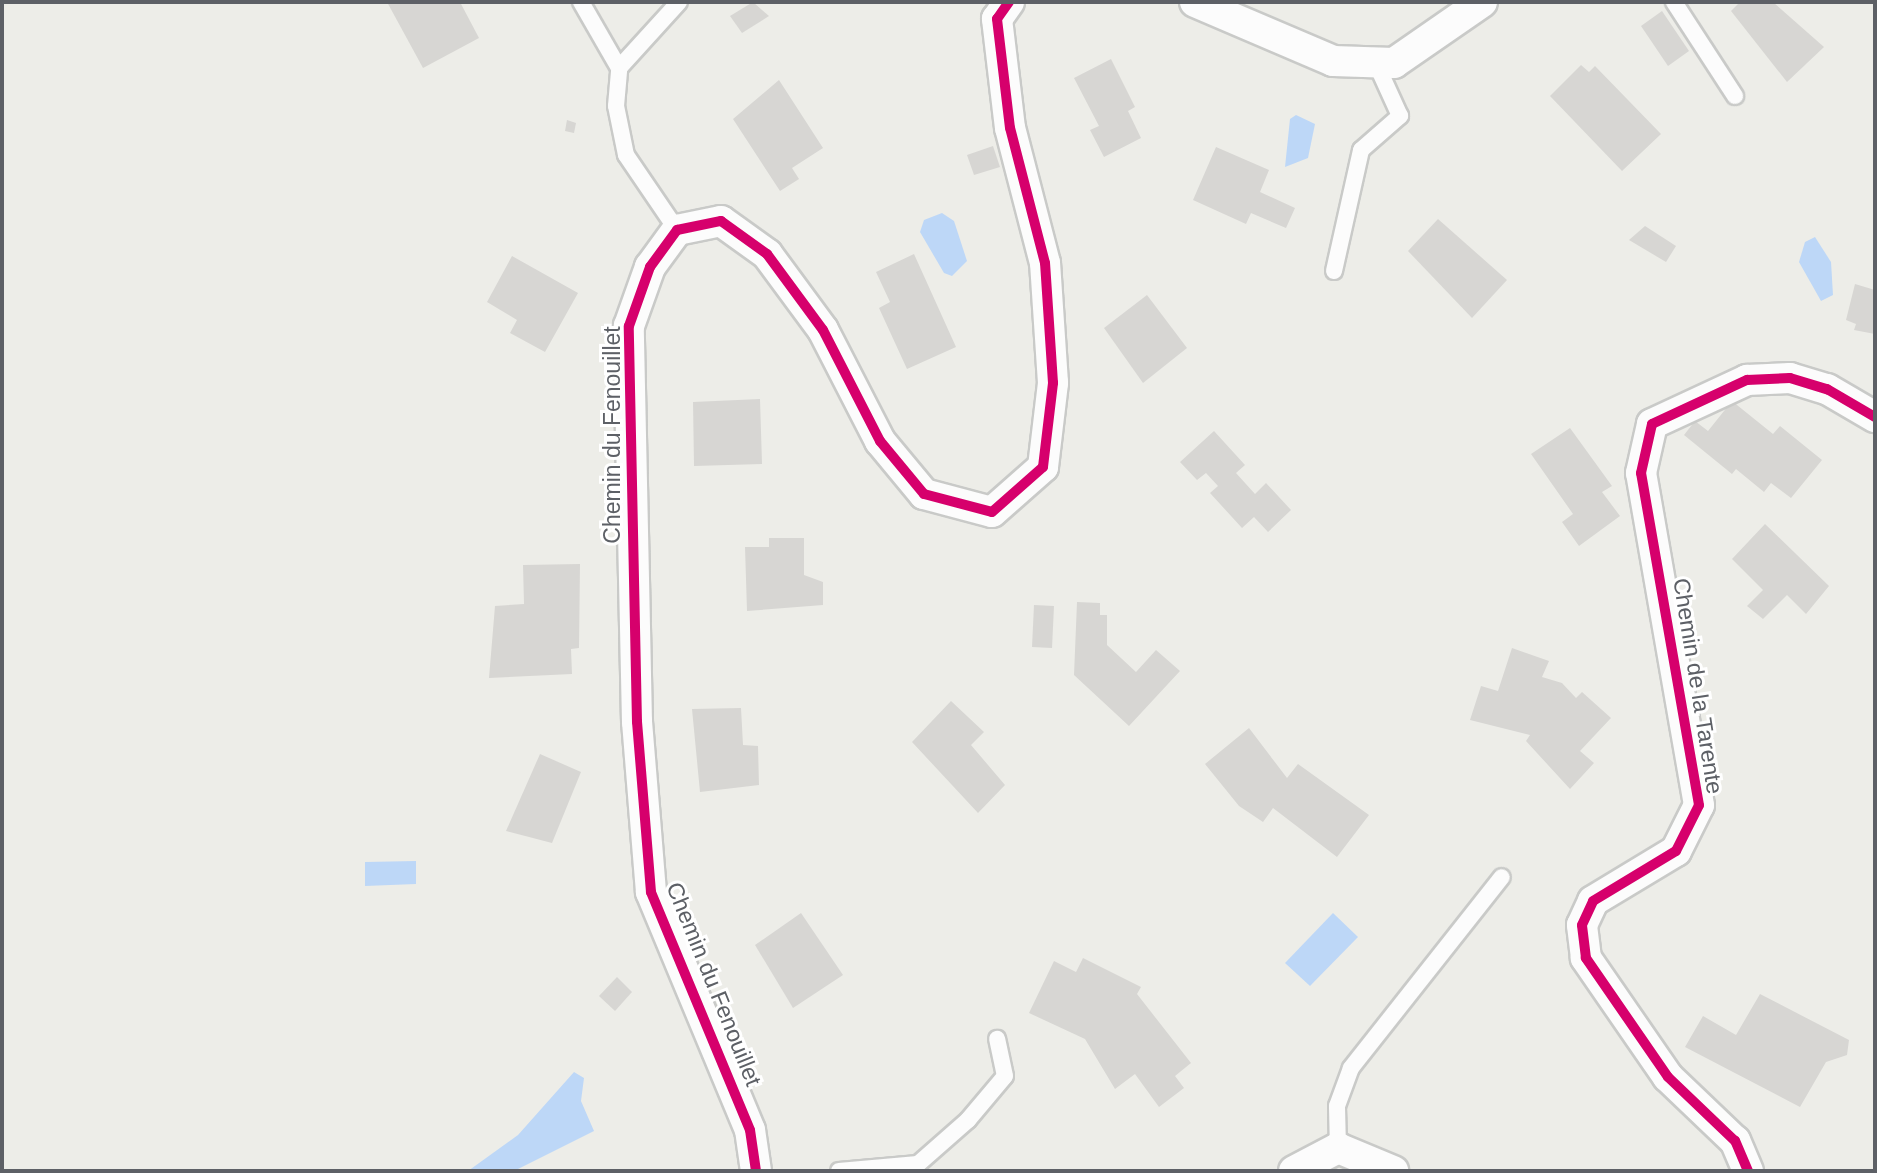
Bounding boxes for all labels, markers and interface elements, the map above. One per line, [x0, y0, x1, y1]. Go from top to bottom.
street label: Chemin du Fenouillet [598, 326, 626, 544]
street label: Chemin de la Tarente [1667, 576, 1729, 796]
street label: Chemin du Fenouillet [660, 878, 768, 1090]

